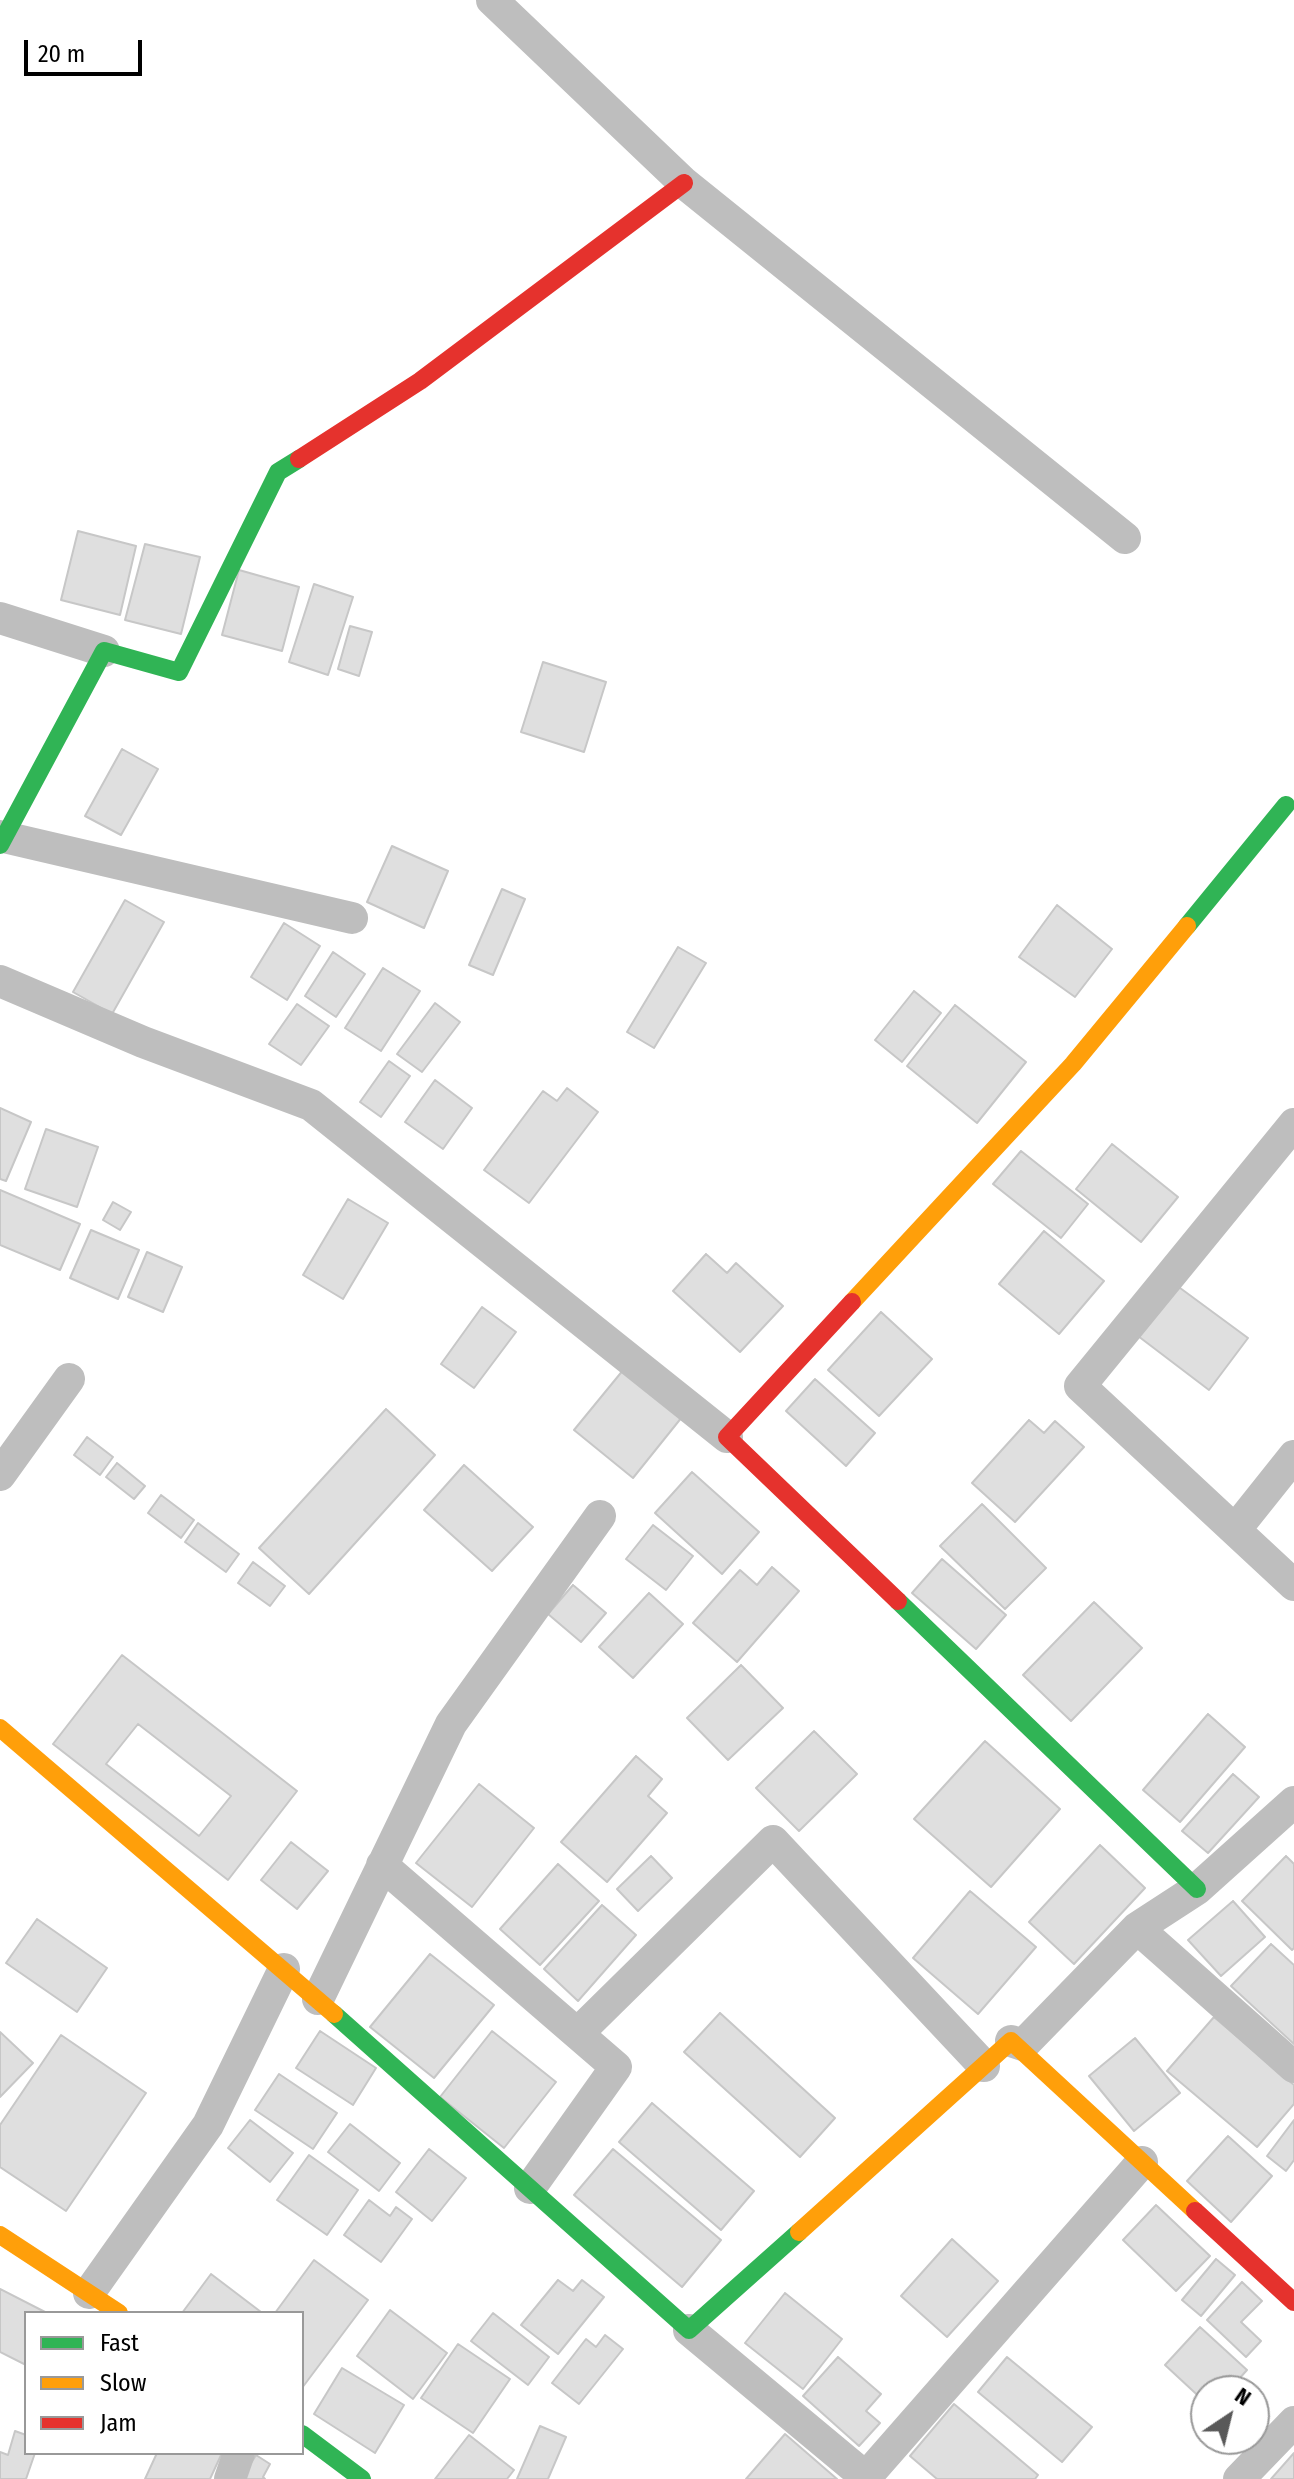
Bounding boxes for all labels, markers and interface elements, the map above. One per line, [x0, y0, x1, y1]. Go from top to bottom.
scale bar [28, 24, 146, 74]
text: 20 m [38, 40, 85, 68]
legend [24, 2311, 304, 2455]
text: Fast [100, 2329, 139, 2357]
text: Slow [100, 2369, 146, 2397]
north arrow [1190, 2375, 1270, 2455]
text: N [1230, 2382, 1256, 2411]
text: Jam [100, 2409, 137, 2437]

